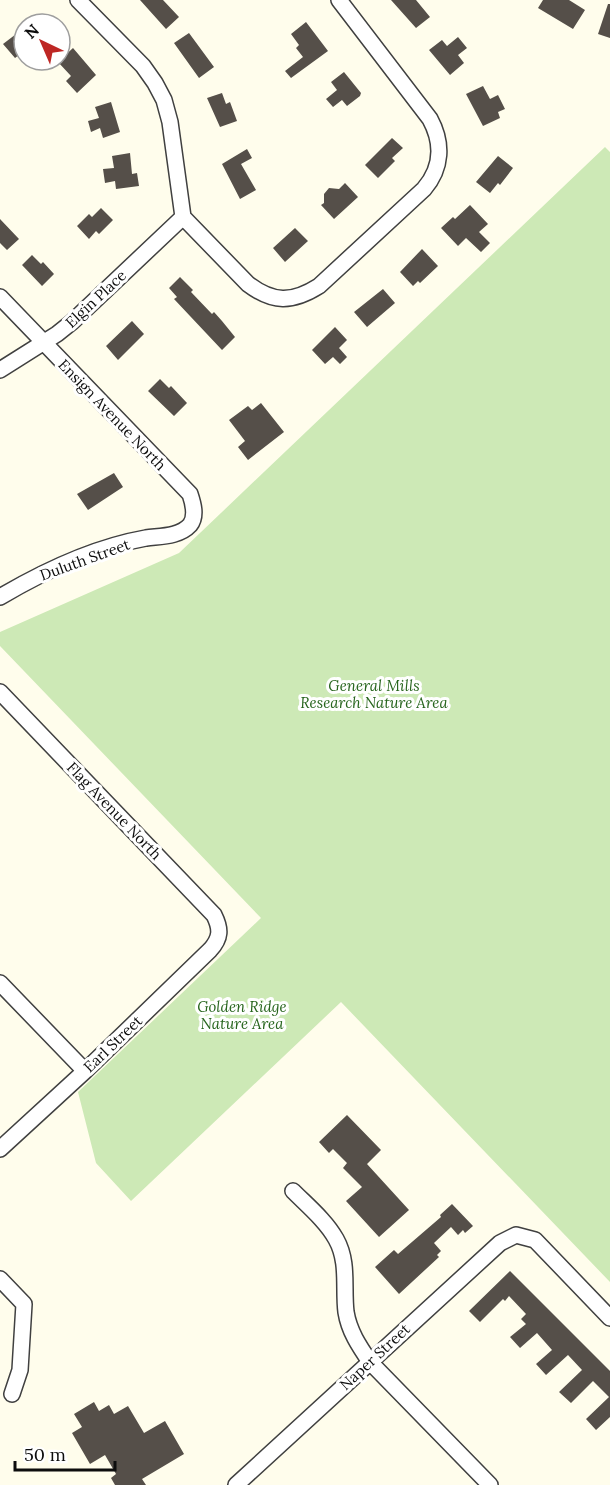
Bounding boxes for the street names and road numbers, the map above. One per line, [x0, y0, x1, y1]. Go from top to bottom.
street label: Elgin Place [61, 266, 130, 332]
street label: Ensign Avenue North [54, 355, 170, 474]
street label: Duluth Street [37, 534, 133, 585]
street label: Flag Avenue North [63, 758, 166, 864]
street label: Earl Street [79, 1011, 146, 1076]
street label: Naper Street [336, 1319, 414, 1394]

